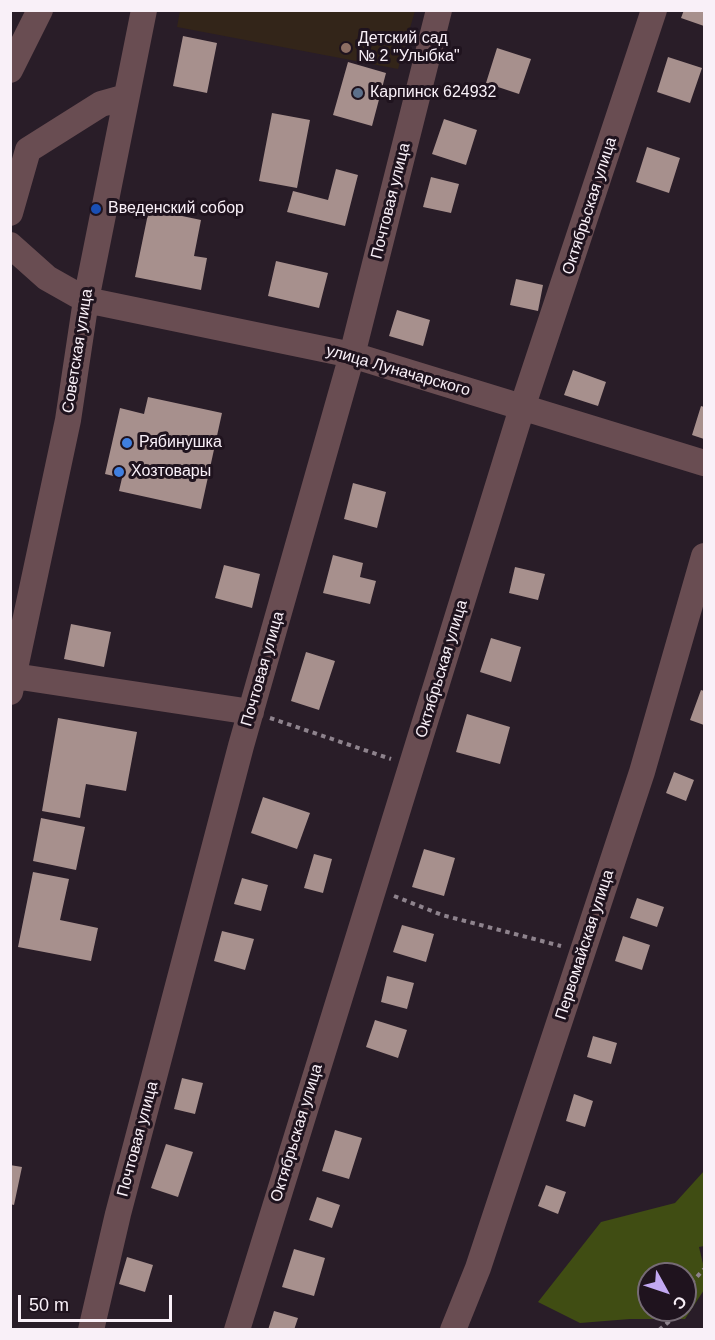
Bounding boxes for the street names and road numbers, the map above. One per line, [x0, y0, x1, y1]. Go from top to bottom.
street label: Октябрьская улица [559, 135, 621, 277]
street label: Почтовая улица [367, 141, 415, 261]
street label: Советская улица [59, 287, 97, 415]
street label: улица Луначарского [324, 341, 472, 401]
street label: Октябрьская улица [412, 598, 472, 740]
street label: Почтовая улица [237, 609, 289, 729]
street label: Первомайская улица [552, 868, 618, 1022]
street label: Октябрьская улица [267, 1062, 327, 1204]
street label: Почтовая улица [113, 1079, 163, 1199]

